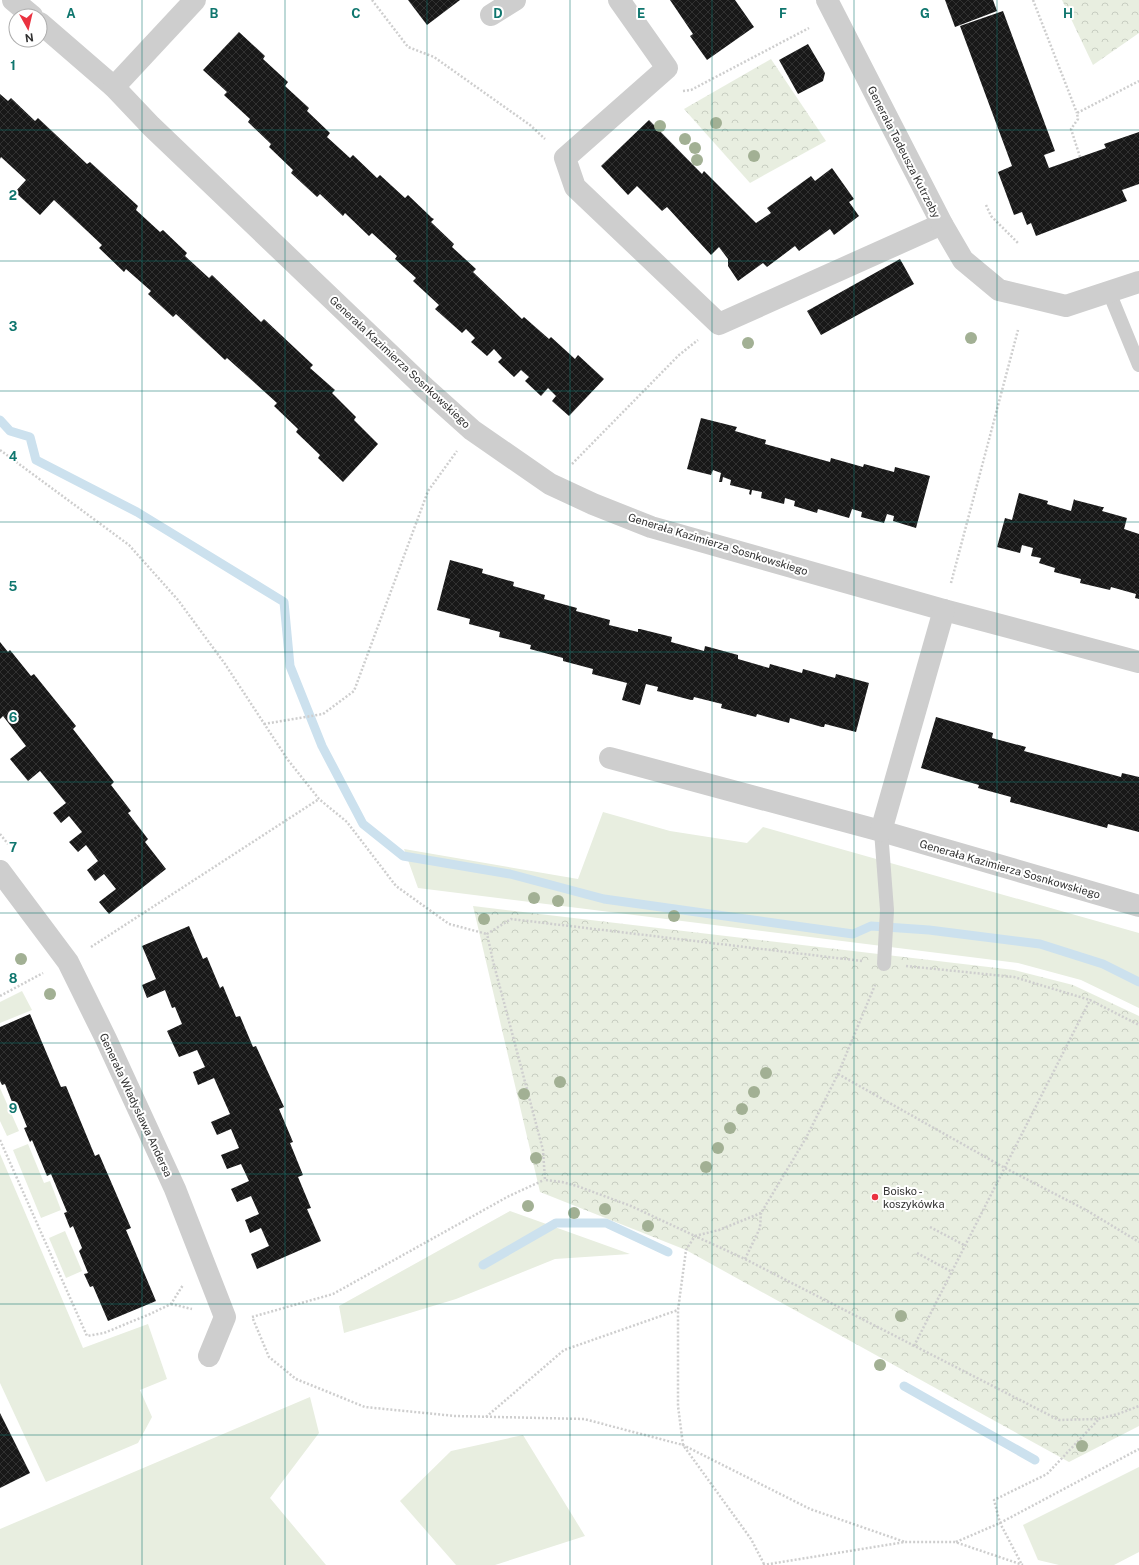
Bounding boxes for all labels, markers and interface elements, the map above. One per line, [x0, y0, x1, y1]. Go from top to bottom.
text: A [66, 6, 76, 21]
text: B [210, 6, 219, 21]
text: C [351, 6, 361, 21]
text: D [493, 6, 503, 21]
text: E [637, 6, 645, 21]
text: F [779, 6, 787, 21]
text: G [920, 6, 930, 21]
text: H [1063, 6, 1073, 21]
north arrow [8, 8, 48, 48]
text: N [24, 31, 34, 44]
text: 1 [10, 58, 16, 73]
street label: Generała Tadeusza Kutrzeby [865, 84, 943, 220]
text: 2 [9, 188, 17, 203]
street label: Generała Kazimierza Sosnkowskiego [327, 294, 473, 430]
text: 3 [9, 319, 18, 334]
text: 4 [9, 449, 18, 464]
street label: Generała Kazimierza Sosnkowskiego [627, 511, 809, 577]
text: 5 [9, 579, 18, 594]
text: 6 [9, 710, 18, 725]
street label: Generała Kazimierza Sosnkowskiego [918, 837, 1102, 901]
text: 7 [9, 840, 17, 855]
text: 8 [9, 971, 18, 986]
street label: Generała Władysława Andersa [97, 1031, 175, 1179]
text: 9 [9, 1101, 17, 1116]
place label: Boisko - koszykówka [883, 1185, 944, 1210]
marker: Boisko - koszykówka [870, 1192, 880, 1202]

